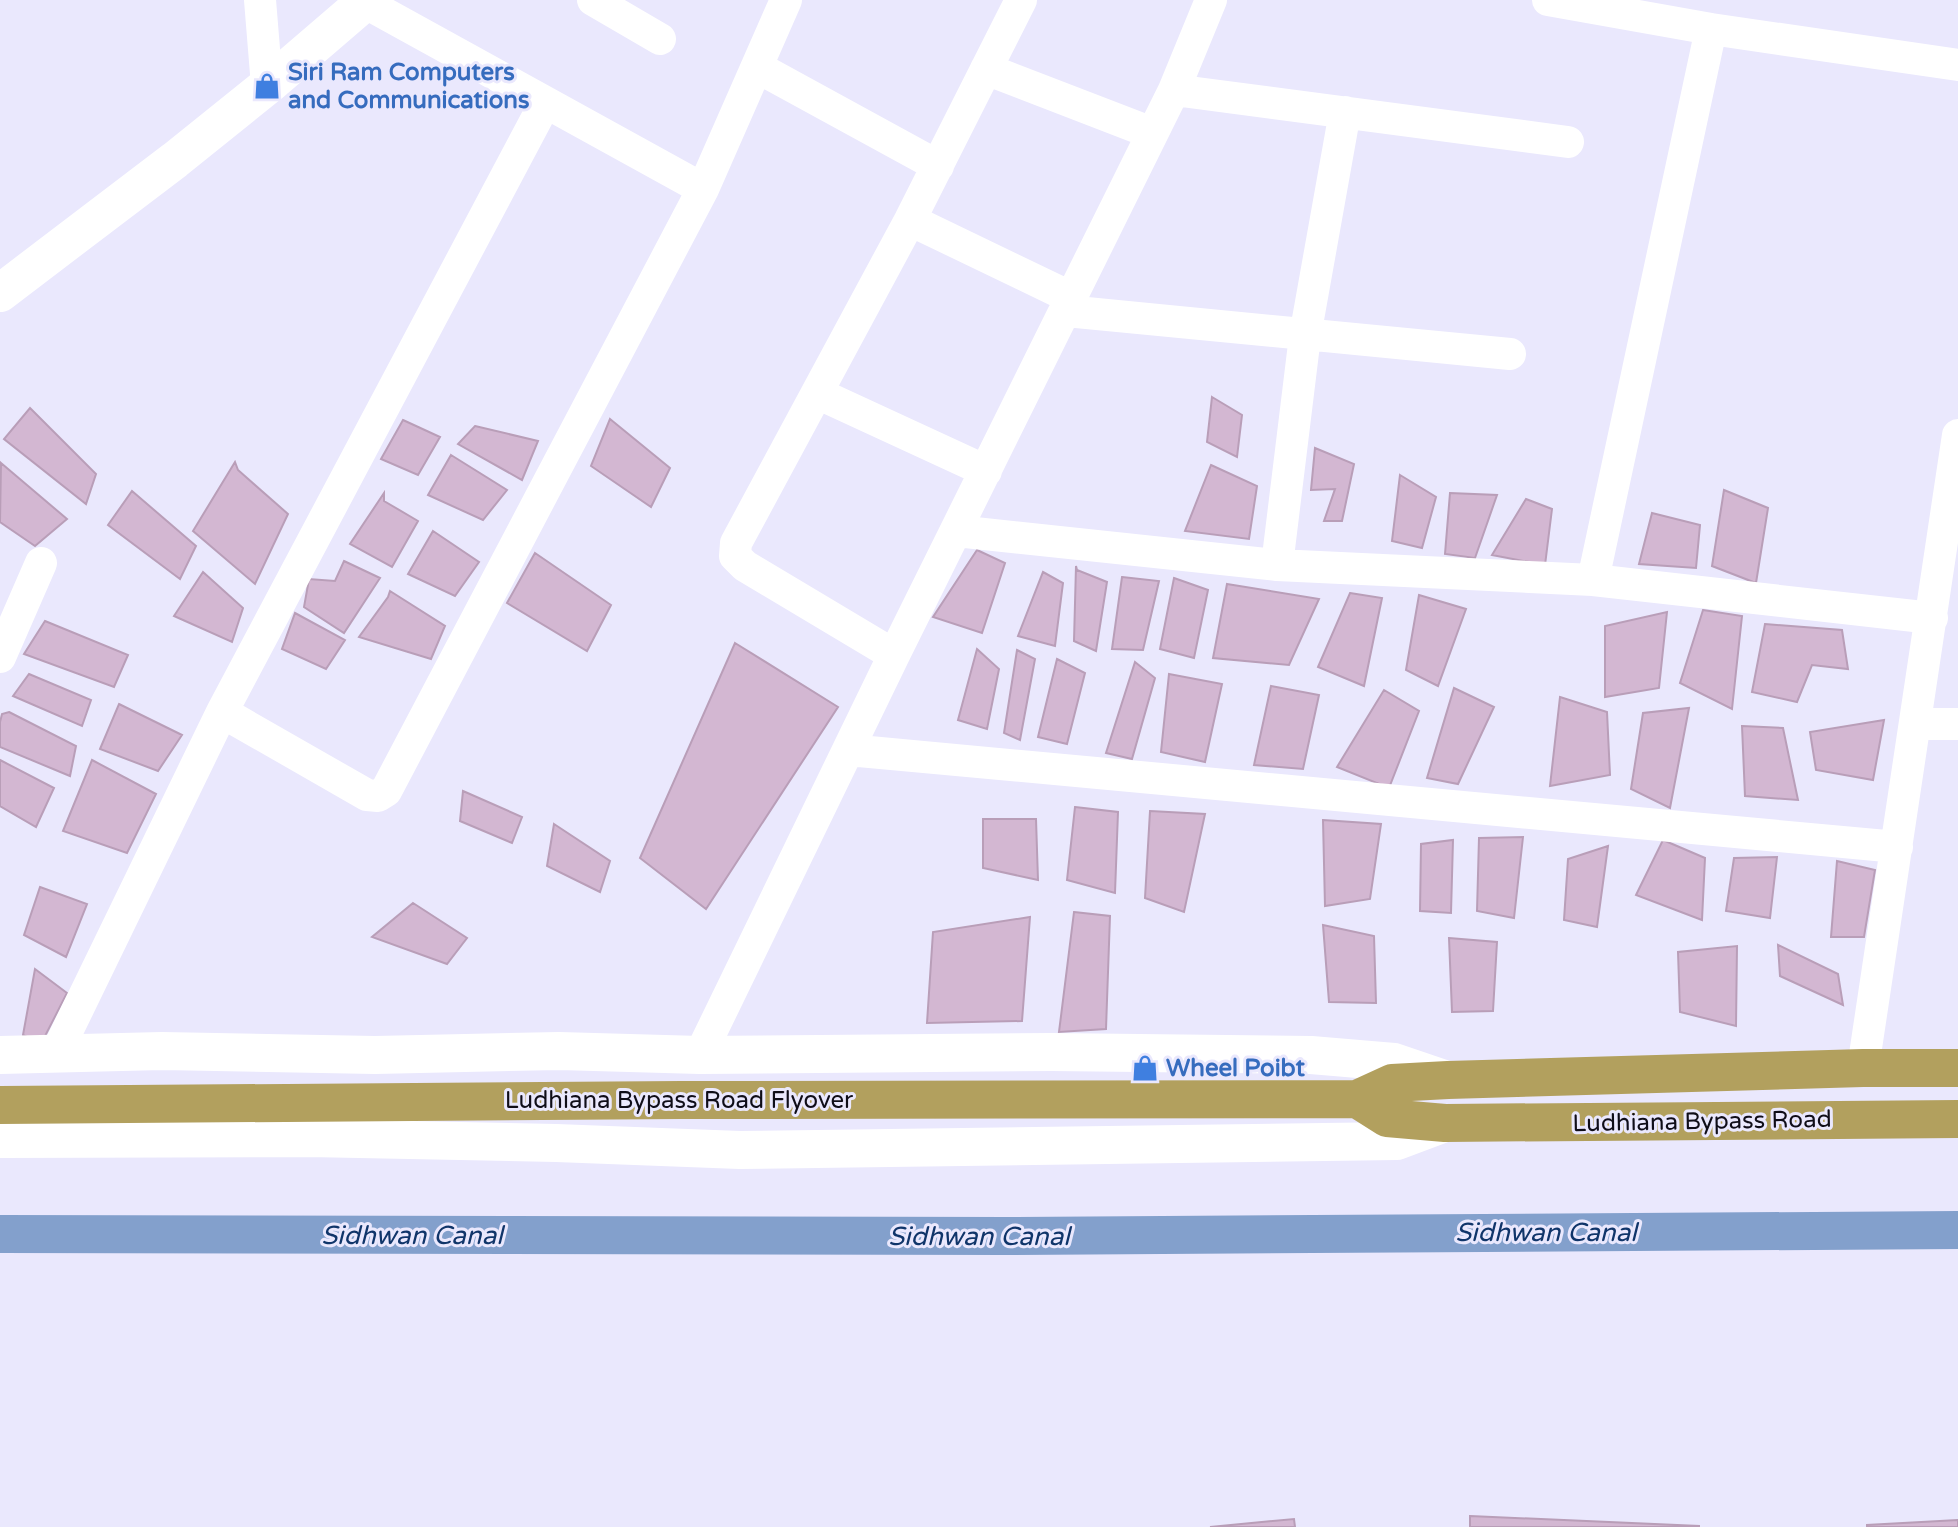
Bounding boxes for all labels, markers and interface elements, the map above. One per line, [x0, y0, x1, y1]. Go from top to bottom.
place label: Siri Ram Computers and Communications [288, 58, 529, 115]
shop icon: Siri Ram Computers and Communications [252, 71, 282, 101]
shop icon: Wheel Poibt [1130, 1053, 1160, 1083]
place label: Wheel Poibt [1166, 1054, 1306, 1083]
street label: Ludhiana Bypass Road Flyover [505, 1086, 854, 1115]
street label: Ludhiana Bypass Road [1572, 1105, 1832, 1138]
water label: Sidhwan Canal [1455, 1217, 1640, 1248]
water label: Sidhwan Canal [321, 1220, 506, 1251]
water label: Sidhwan Canal [888, 1221, 1073, 1252]

